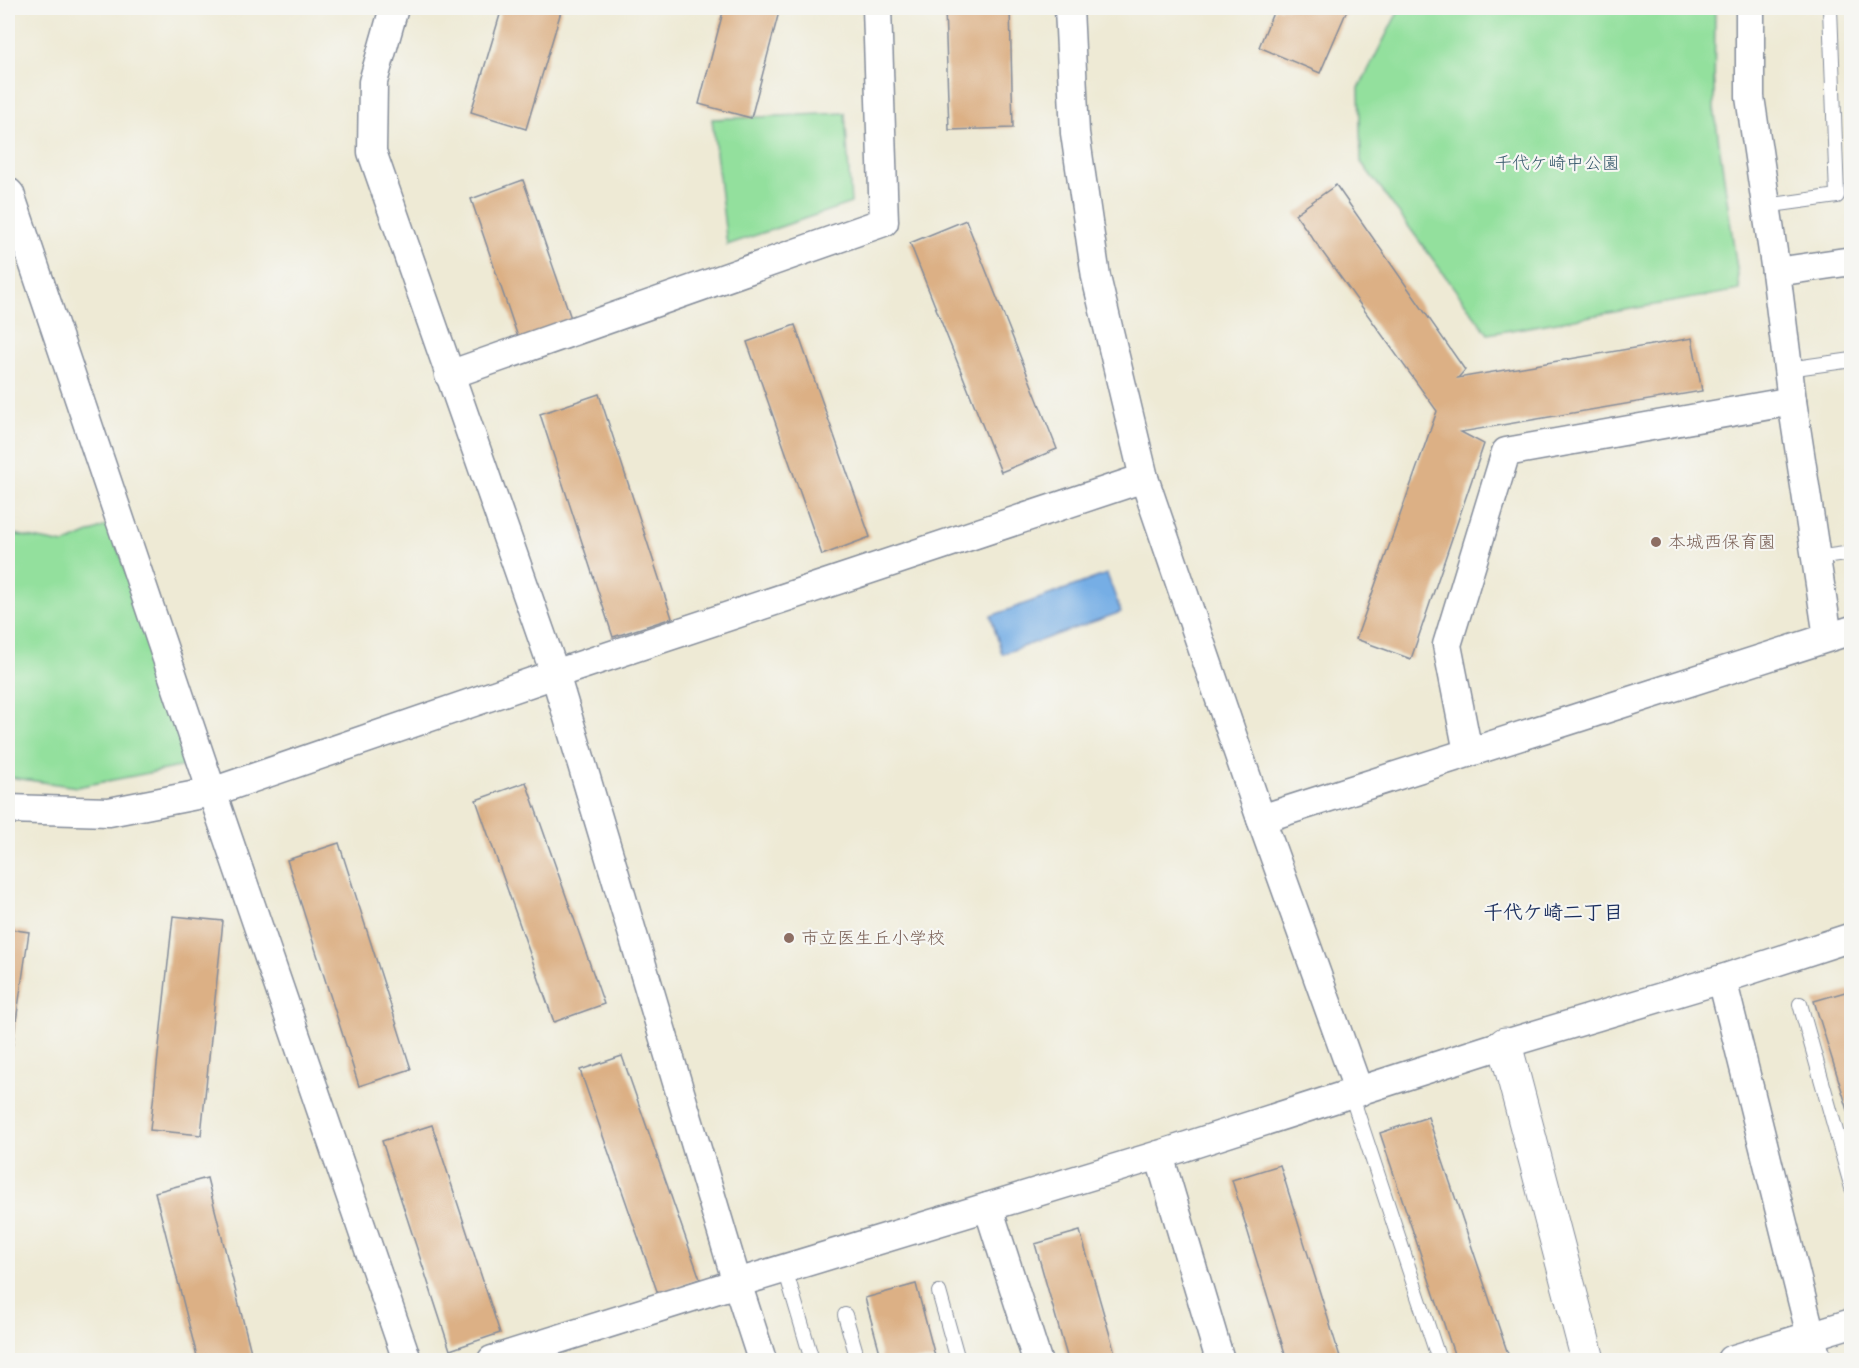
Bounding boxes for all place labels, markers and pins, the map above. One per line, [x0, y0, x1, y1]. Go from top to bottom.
place label: 本城西保育園 [1668, 532, 1776, 553]
marker: 本城西保育園 [1649, 535, 1663, 549]
place label: 市立医生丘小学校 [801, 928, 945, 949]
marker: 市立医生丘小学校 [782, 931, 796, 945]

